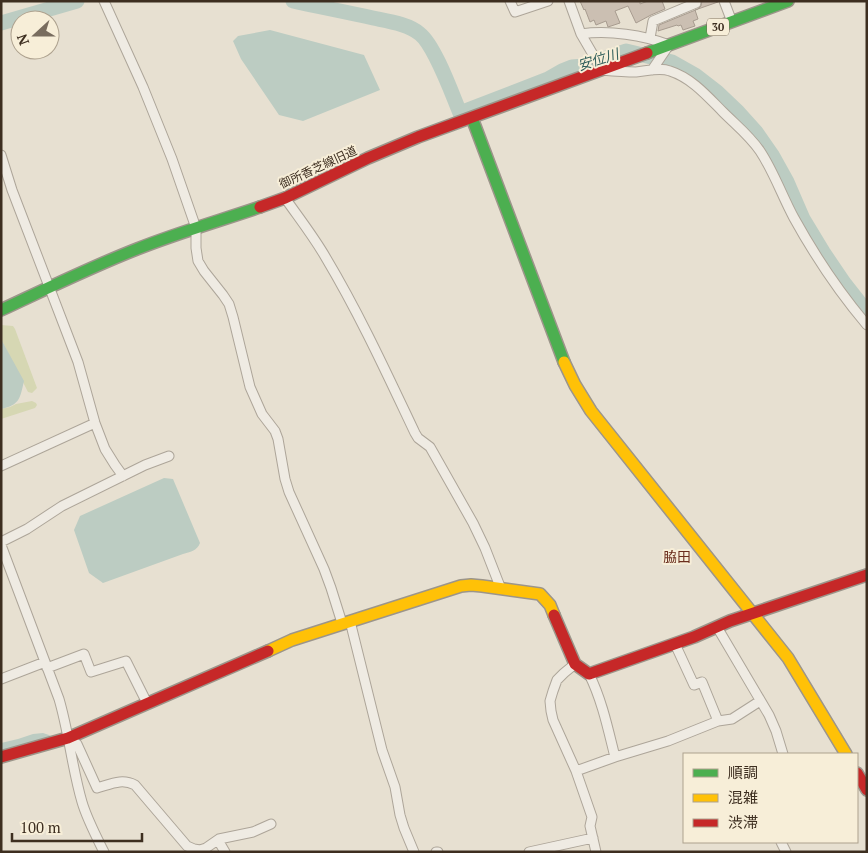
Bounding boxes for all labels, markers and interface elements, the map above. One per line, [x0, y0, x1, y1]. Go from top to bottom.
north arrow [10, 10, 60, 60]
road number: 30 [707, 18, 729, 36]
text: N [11, 31, 33, 48]
water label: 安位川 [575, 43, 623, 74]
street label: 御所香芝線旧道 [277, 142, 359, 192]
district label: 脇田 [663, 547, 691, 566]
legend [683, 753, 858, 843]
text: 順調 [728, 762, 758, 782]
text: 混雑 [728, 787, 758, 807]
scale bar [12, 810, 142, 842]
text: 渋滞 [728, 812, 758, 832]
text: 100 m [20, 817, 61, 837]

